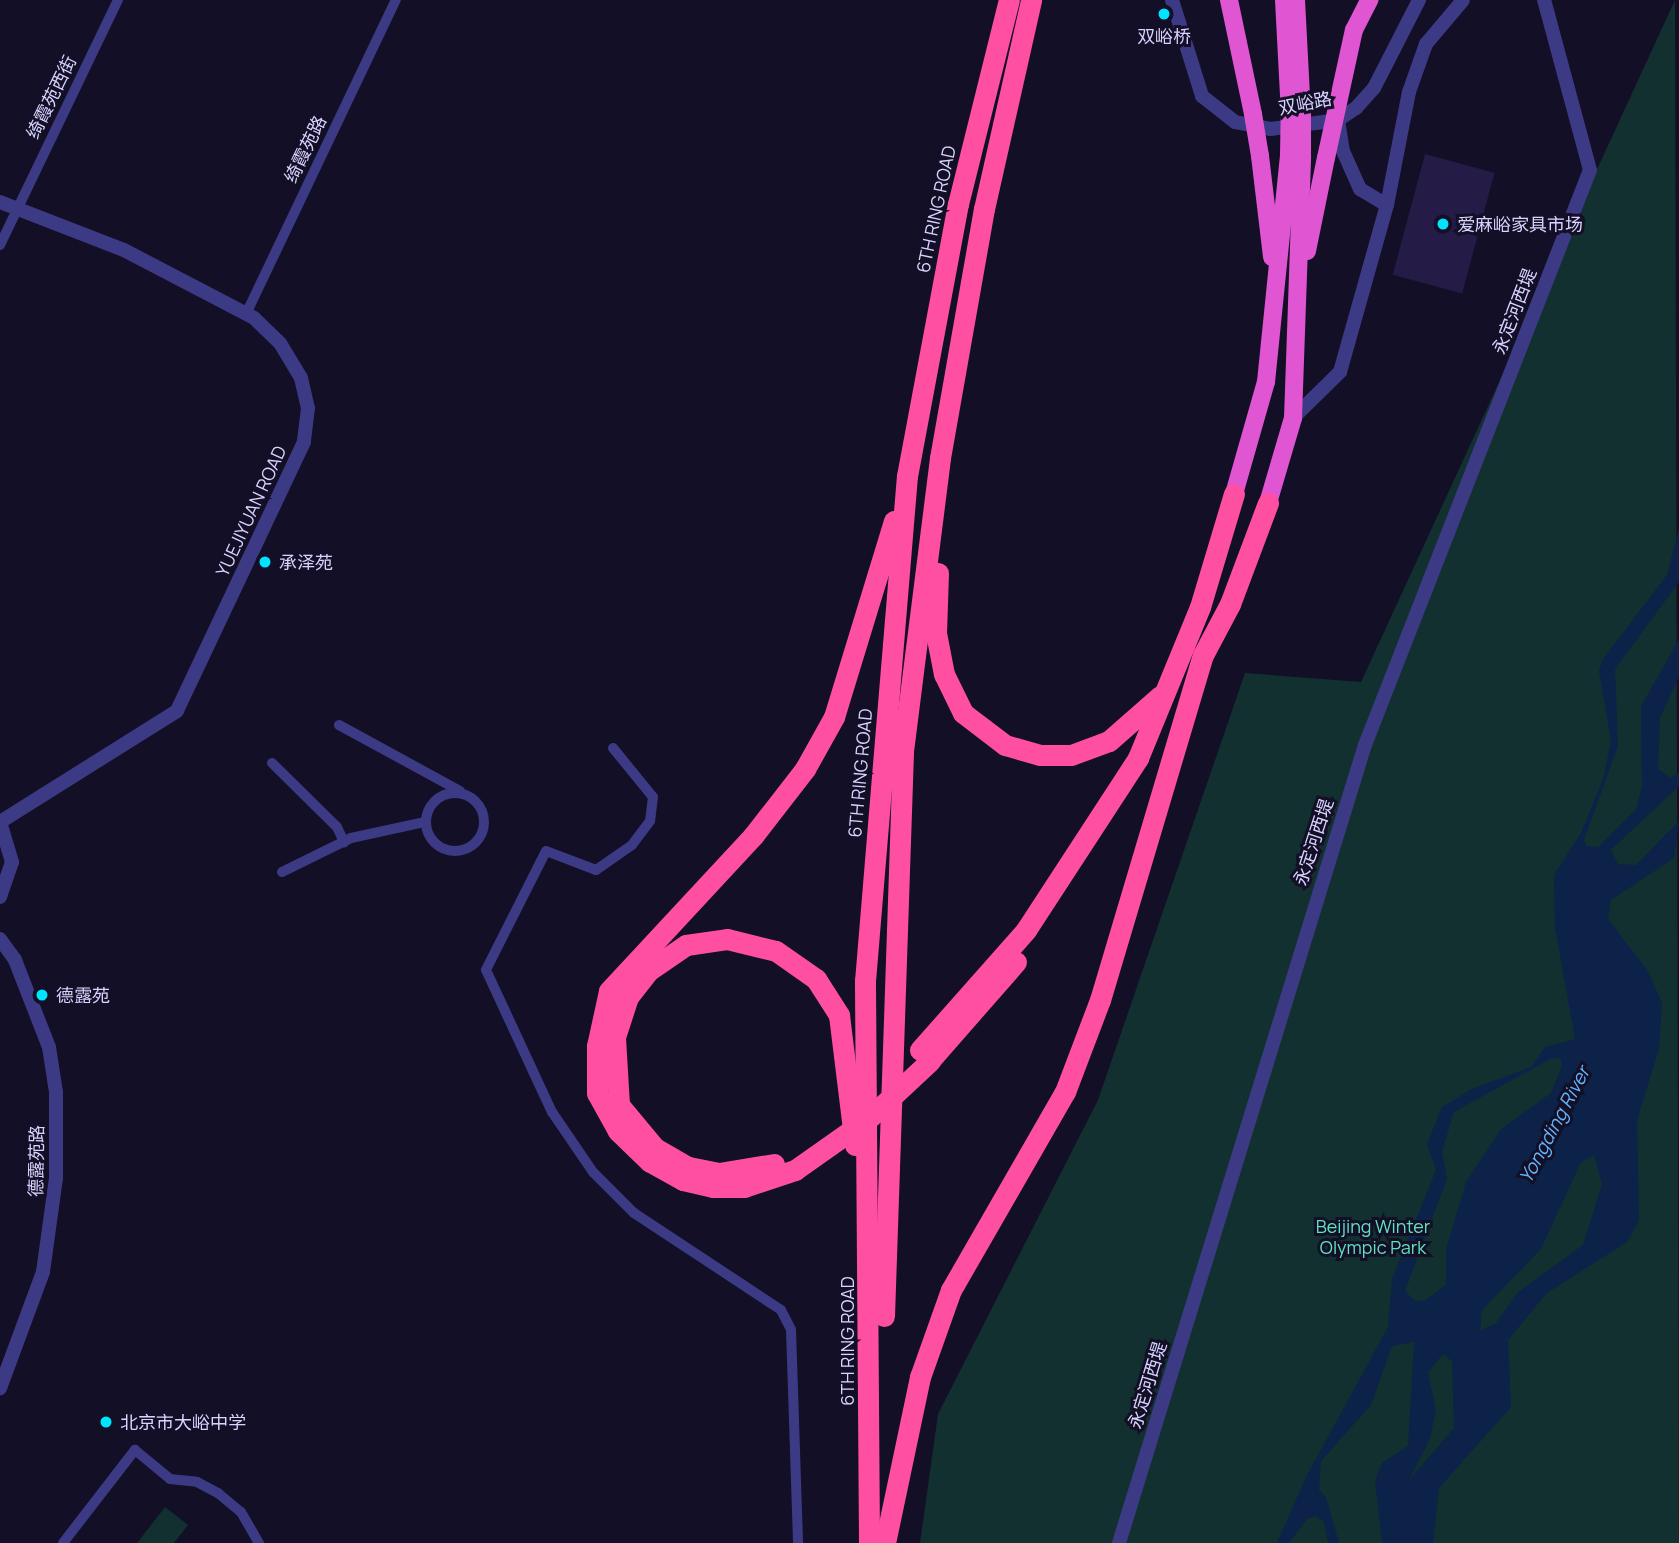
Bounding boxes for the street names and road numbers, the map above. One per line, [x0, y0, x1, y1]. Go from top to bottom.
street label: 绮霞苑西街 [22, 52, 80, 142]
street label: 双峪路 [1276, 87, 1334, 119]
street label: 绮霞苑路 [280, 112, 330, 186]
street label: 6TH RING ROAD [912, 143, 960, 275]
street label: 永定河西堤 [1488, 265, 1540, 357]
street label: YUEJIYUAN ROAD [211, 442, 291, 580]
street label: 6TH RING ROAD [844, 708, 876, 838]
street label: 永定河西堤 [1289, 796, 1337, 888]
street label: 德露苑路 [25, 1125, 47, 1197]
street label: 6TH RING ROAD [836, 1276, 858, 1406]
street label: 永定河西堤 [1124, 1339, 1170, 1431]

